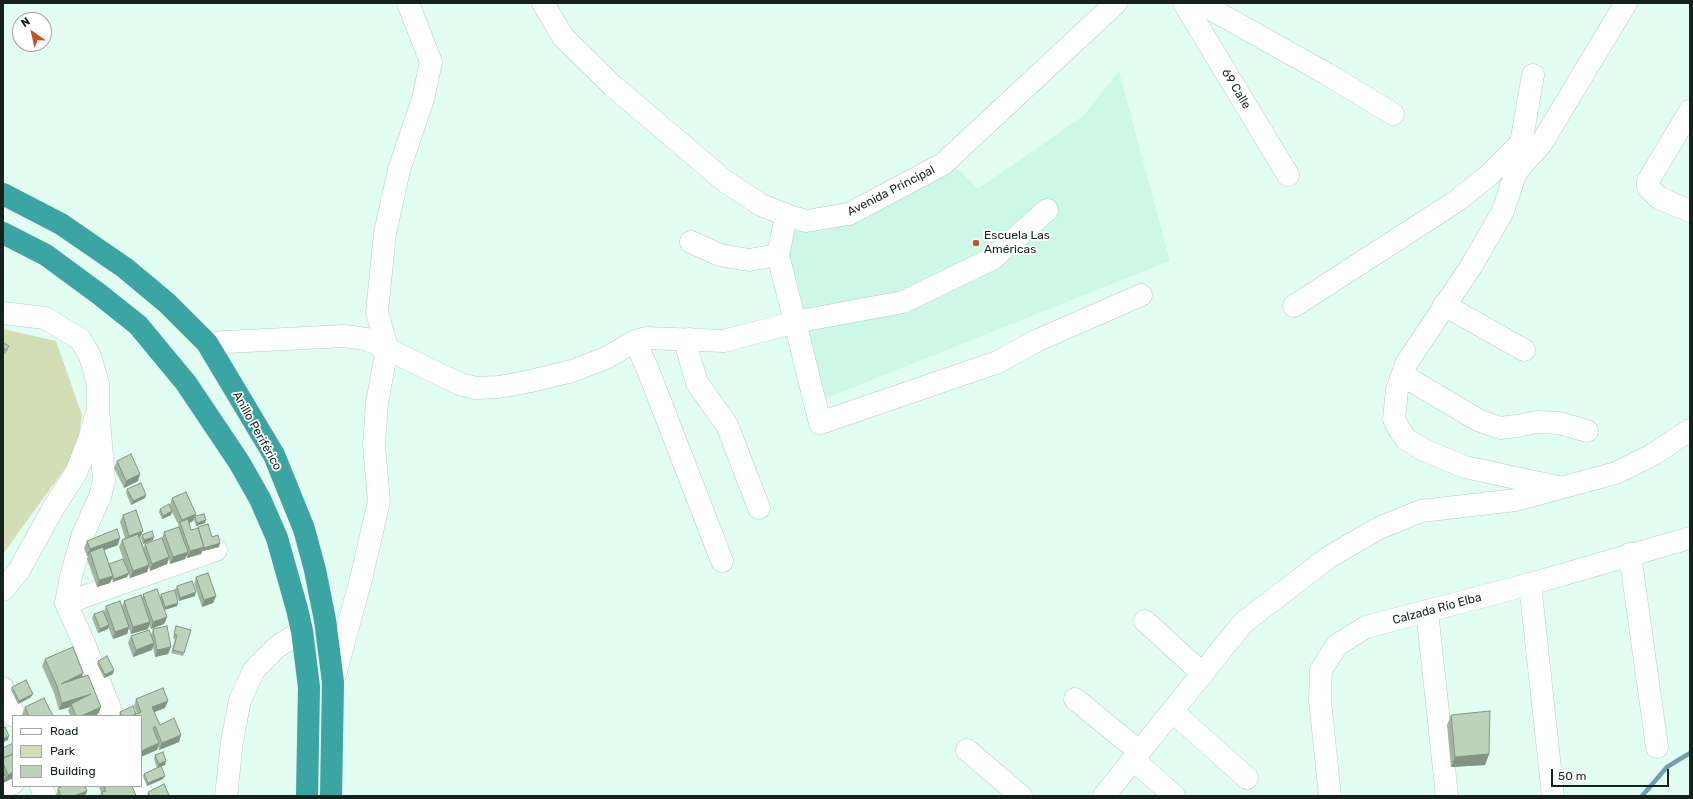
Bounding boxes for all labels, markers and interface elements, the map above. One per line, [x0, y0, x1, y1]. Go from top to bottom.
north arrow [12, 12, 52, 52]
text: N [19, 15, 32, 30]
street label: 69 Calle [1218, 66, 1254, 112]
street label: Avenida Principal [845, 163, 937, 219]
place label: Escuela Las Américas [984, 229, 1050, 257]
marker: Escuela Las Américas [971, 238, 981, 248]
street label: Anillo Periférico [229, 389, 285, 473]
street label: Calzada Río Elba [1391, 590, 1483, 628]
legend [12, 715, 142, 787]
text: Road [50, 724, 78, 738]
text: Park [50, 744, 75, 758]
scale bar [1553, 761, 1671, 787]
text: Building [50, 764, 96, 778]
text: 50 m [1558, 769, 1586, 783]

